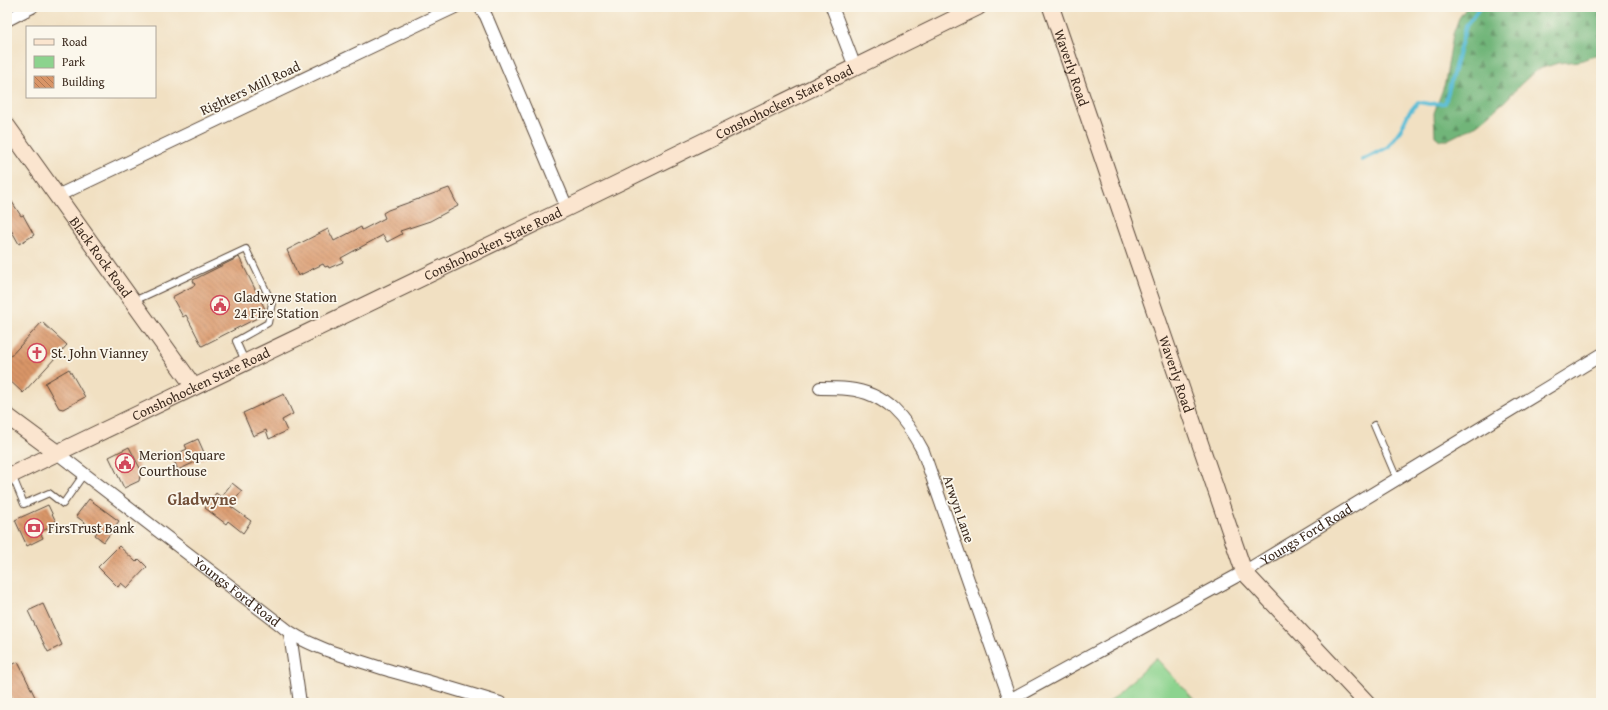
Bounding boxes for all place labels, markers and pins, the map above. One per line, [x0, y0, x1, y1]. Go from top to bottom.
place label: Gladwyne Station 24 Fire Station [234, 287, 337, 323]
public building icon: Gladwyne Station 24 Fire Station [209, 294, 231, 316]
church icon: St. John Vianney [26, 342, 48, 364]
place label: St. John Vianney [51, 343, 149, 363]
place label: Merion Square Courthouse [139, 445, 226, 481]
public building icon: Merion Square Courthouse [114, 452, 136, 474]
bank icon: FirsTrust Bank [23, 517, 45, 539]
place label: FirsTrust Bank [48, 518, 135, 538]

